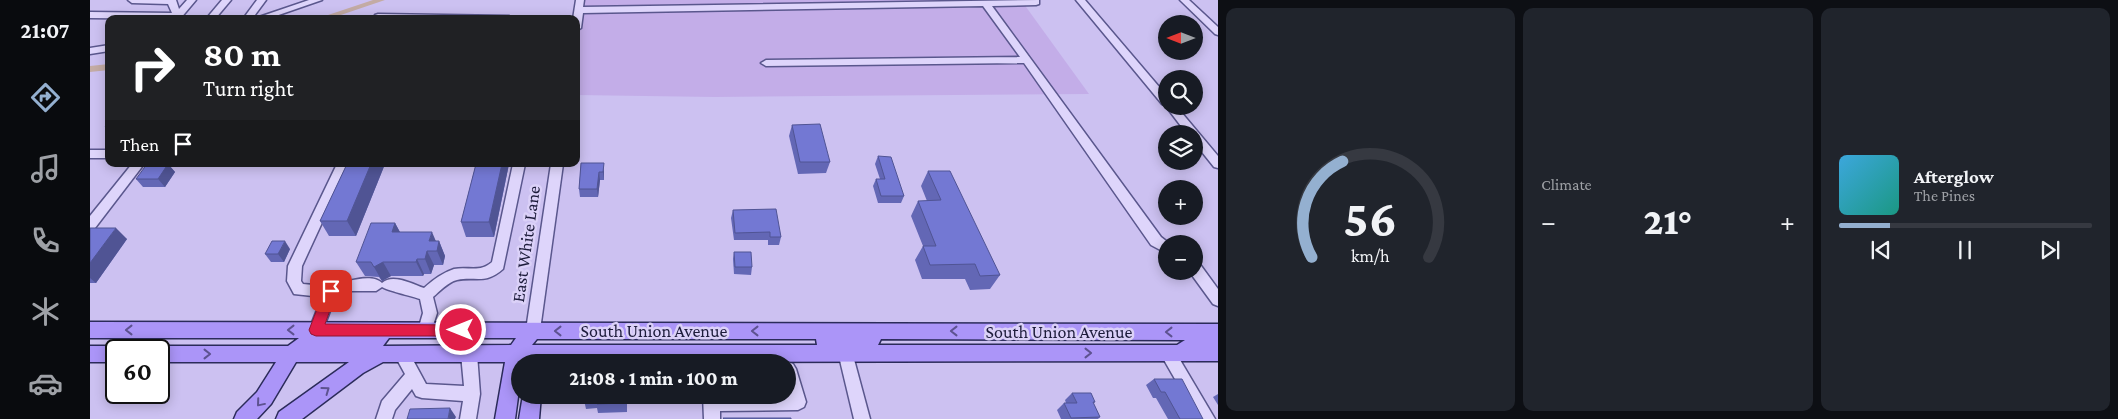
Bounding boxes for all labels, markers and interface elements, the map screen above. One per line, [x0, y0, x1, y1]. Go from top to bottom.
north arrow [1158, 15, 1202, 60]
map controls [1158, 15, 1203, 280]
text: 21:07 [20, 18, 70, 43]
icon: right [120, 35, 185, 100]
text: 80 m [203, 35, 281, 74]
button: search [1158, 70, 1203, 115]
text: Turn right [203, 76, 294, 101]
icon: directions [28, 80, 63, 115]
button: layers [1158, 125, 1203, 170]
icon: arrive [169, 130, 197, 158]
text: Then [120, 134, 159, 155]
icon: music [28, 151, 63, 186]
text: Afterglow [1914, 166, 1994, 187]
text: Climate [1541, 176, 1592, 193]
button: + [1158, 180, 1203, 225]
street label: East White Lane [508, 184, 544, 304]
text: The Pines [1914, 187, 1975, 204]
text: 56 [1344, 189, 1398, 247]
text: 21° [1644, 200, 1692, 242]
text: − [1541, 206, 1556, 237]
text: + [1780, 206, 1795, 237]
icon: phone [28, 223, 63, 258]
button: − [1158, 235, 1203, 280]
icon: previous [1867, 236, 1895, 264]
icon: pause [1951, 236, 1979, 264]
icon: next [2036, 236, 2064, 264]
text: km/h [1351, 246, 1390, 266]
pin [310, 270, 352, 312]
icon: arrive [317, 277, 345, 305]
icon: climate [28, 294, 63, 329]
position arrow [434, 303, 486, 355]
street label: South Union Avenue [581, 321, 728, 341]
street label: South Union Avenue [986, 322, 1133, 342]
one-way arrow [125, 325, 132, 335]
one-way arrow [287, 325, 295, 335]
one-way arrow [553, 326, 561, 336]
one-way arrow [751, 326, 758, 336]
one-way arrow [950, 326, 958, 336]
one-way arrow [1165, 327, 1173, 337]
speed limit sign: 60 [105, 339, 170, 404]
one-way arrow [1085, 348, 1093, 358]
one-way arrow [204, 349, 212, 359]
icon: car [28, 366, 63, 401]
text: 21:08 · 1 min · 100 m [569, 368, 738, 389]
one-way arrow [320, 387, 330, 396]
one-way arrow [257, 397, 266, 406]

